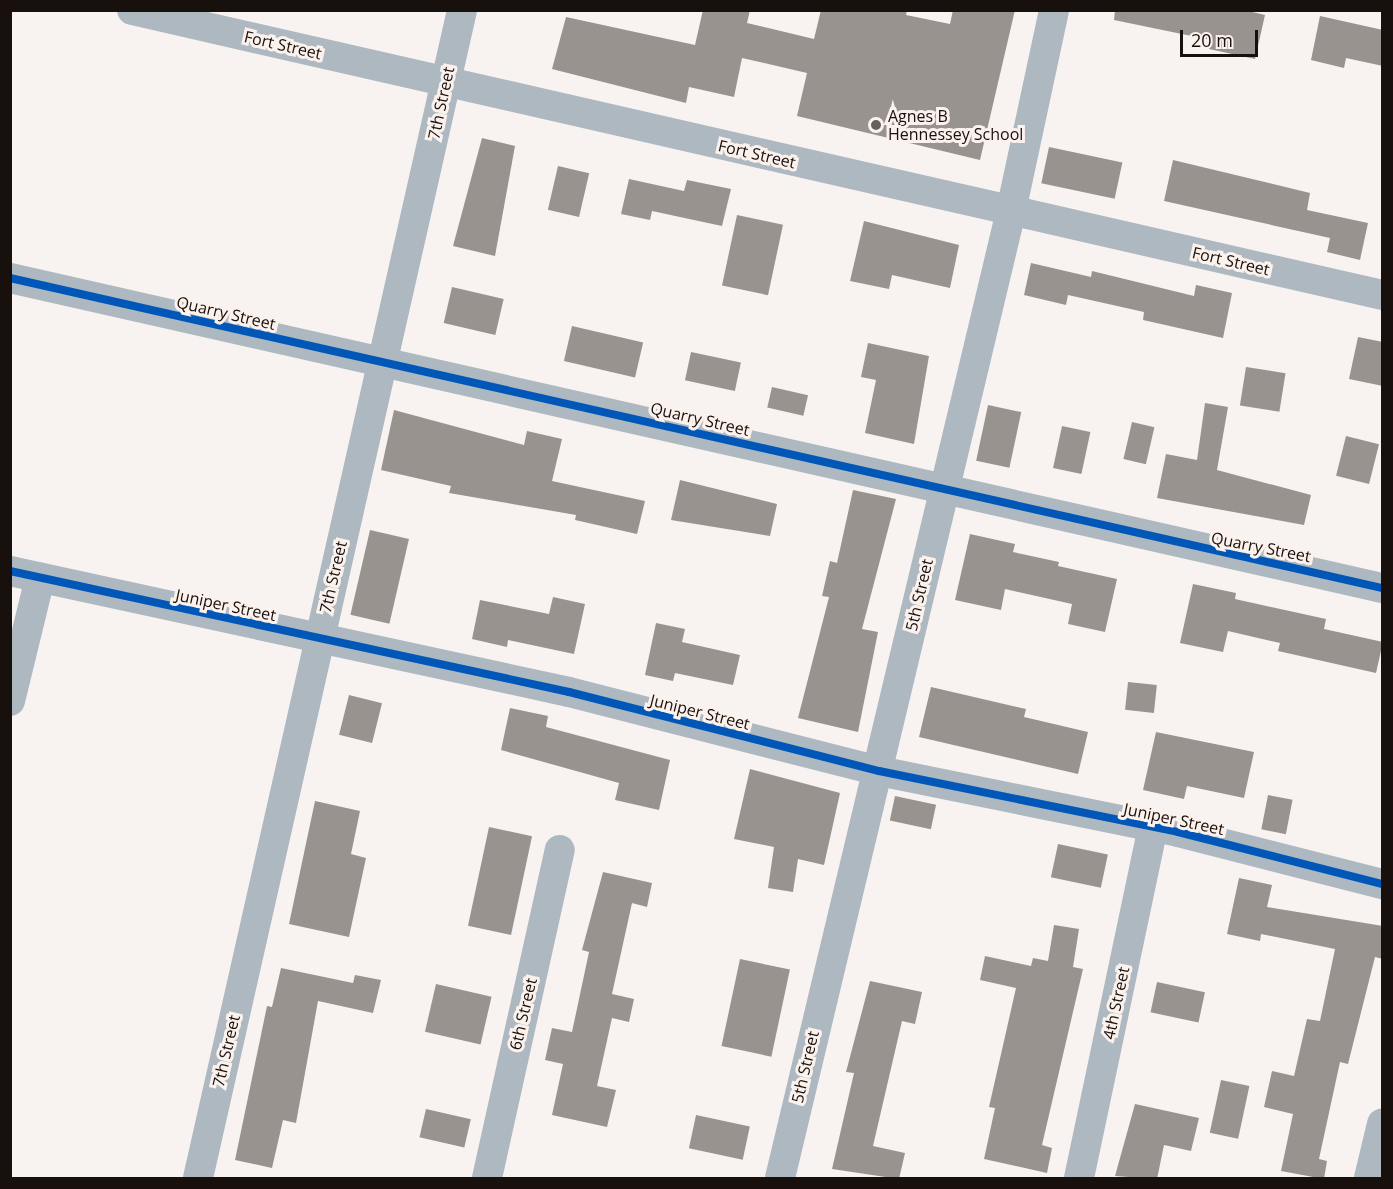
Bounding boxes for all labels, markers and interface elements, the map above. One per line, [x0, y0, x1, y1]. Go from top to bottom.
scale bar [1183, 18, 1261, 56]
street label: Fort Street [242, 27, 324, 63]
text: 20 m [1191, 28, 1233, 52]
street label: 7th Street [424, 65, 458, 141]
place label: Agnes B Hennessey School [888, 106, 1023, 144]
marker: Agnes B Hennessey School [869, 118, 883, 132]
street label: Fort Street [716, 136, 798, 172]
street label: Fort Street [1190, 243, 1272, 279]
street label: Quarry Street [175, 292, 277, 334]
street label: Quarry Street [649, 398, 751, 440]
street label: Quarry Street [1210, 528, 1312, 566]
street label: 7th Street [315, 539, 351, 615]
street label: 5th Street [901, 557, 937, 633]
street label: Juniper Street [174, 585, 278, 625]
street label: Juniper Street [648, 690, 752, 734]
street label: Juniper Street [1122, 799, 1226, 839]
street label: 4th Street [1099, 965, 1133, 1041]
street label: 6th Street [505, 976, 541, 1052]
street label: 7th Street [208, 1013, 244, 1089]
street label: 5th Street [787, 1029, 823, 1105]

